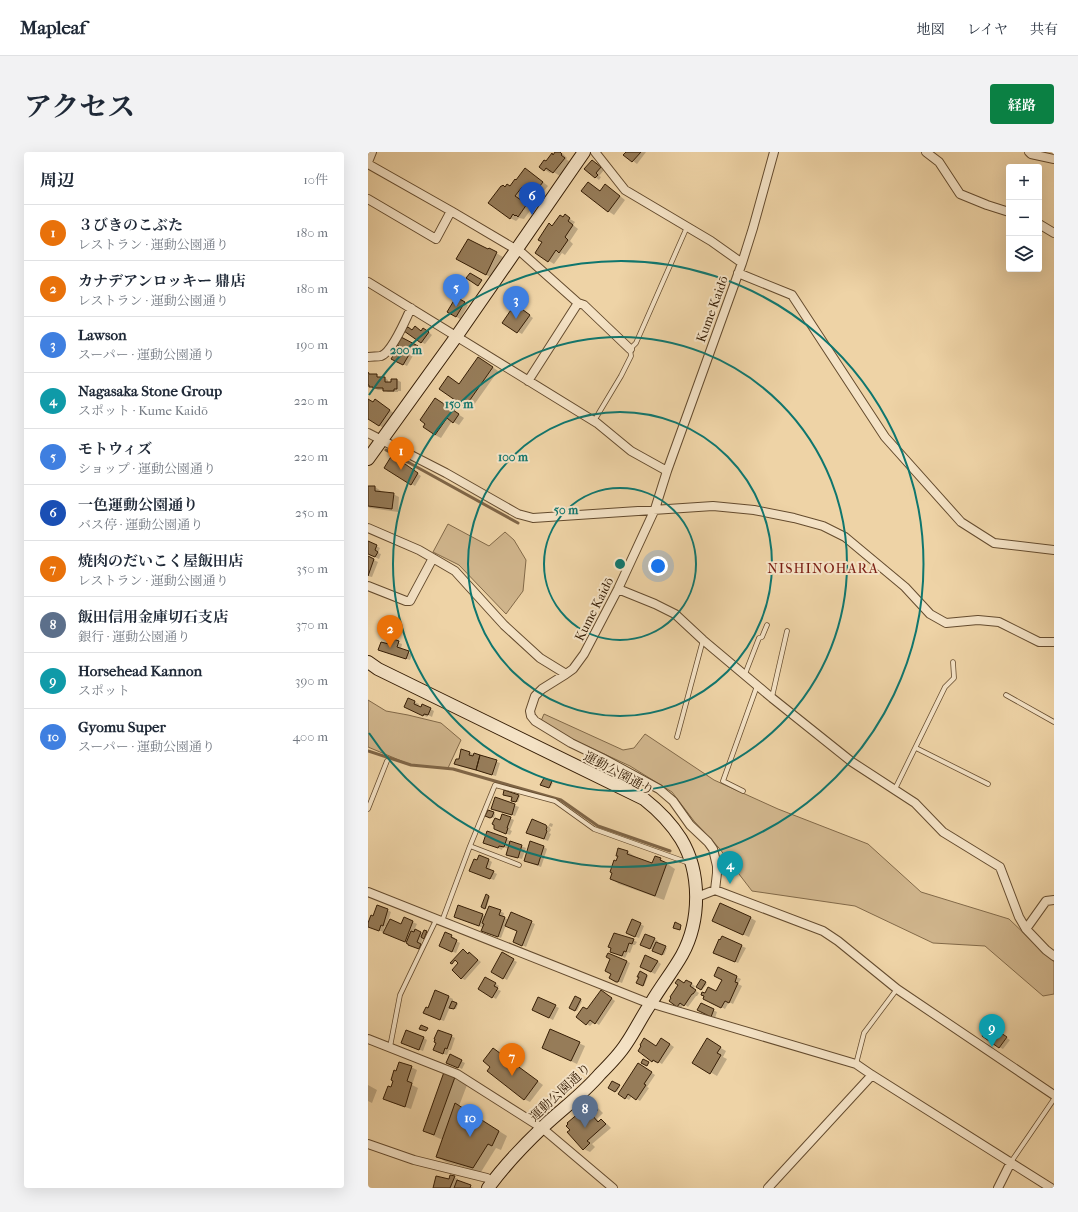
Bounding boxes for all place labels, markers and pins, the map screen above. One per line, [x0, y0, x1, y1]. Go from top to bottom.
pin: 6 [519, 182, 545, 215]
pin: 5 [443, 274, 469, 307]
pin: 3 [503, 286, 529, 319]
pin: 1 [388, 437, 414, 470]
centre of rings [613, 557, 627, 571]
pin: 2 [377, 615, 403, 648]
pin: 4 [717, 851, 743, 884]
pin: 9 [979, 1014, 1005, 1047]
pin: 7 [499, 1043, 525, 1076]
pin: 8 [572, 1095, 598, 1128]
pin: 10 [457, 1104, 483, 1137]

